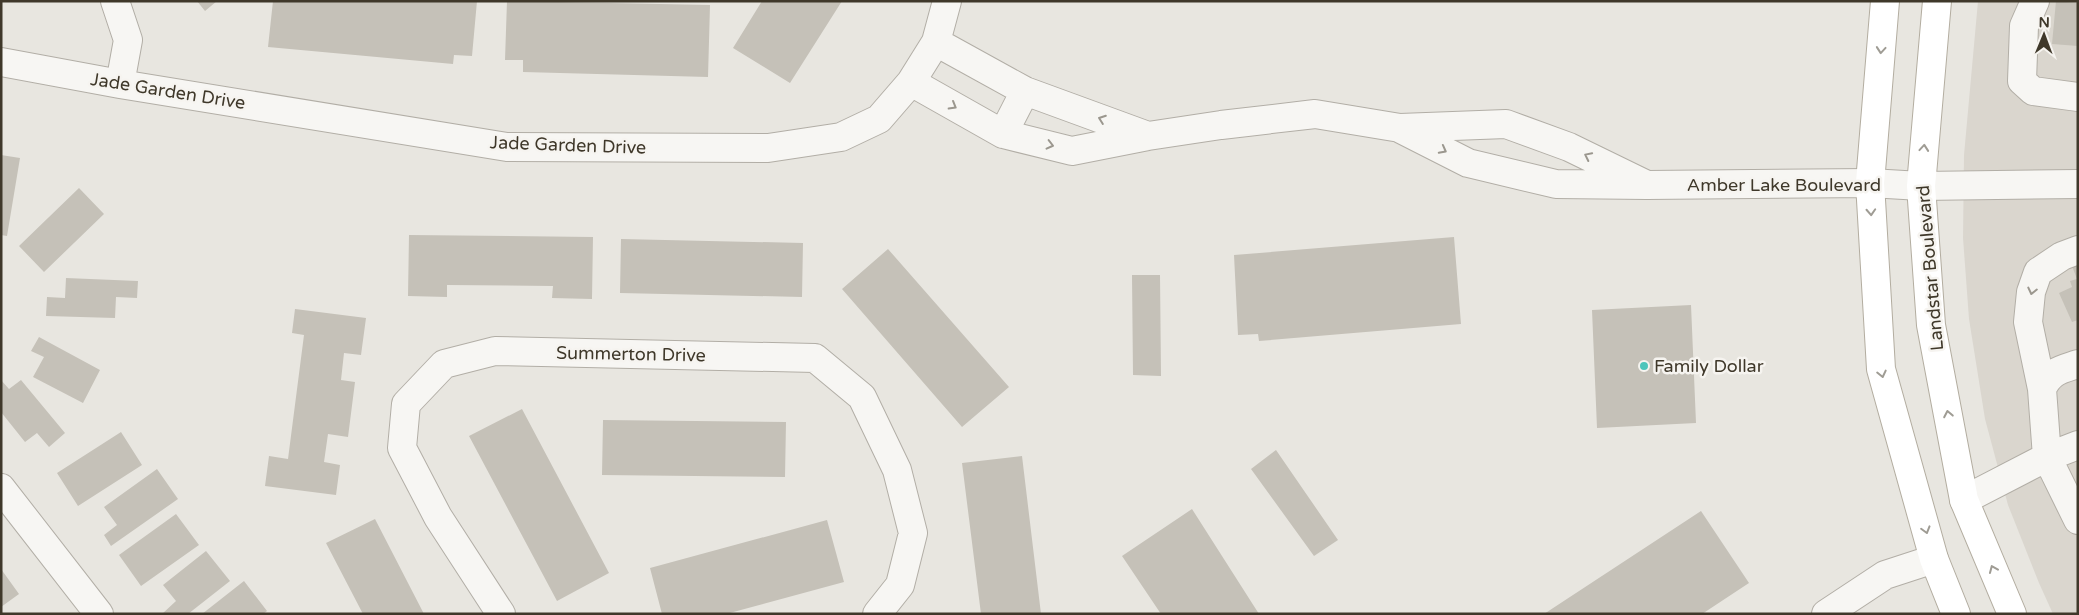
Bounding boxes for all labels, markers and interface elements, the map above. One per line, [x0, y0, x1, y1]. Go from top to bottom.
north arrow [2019, 10, 2069, 60]
text: N [2038, 14, 2050, 31]
one-way arrow [1876, 46, 1887, 54]
street label: Jade Garden Drive [89, 68, 247, 114]
one-way arrow [948, 99, 957, 109]
one-way arrow [1099, 115, 1107, 125]
street label: Jade Garden Drive [489, 131, 647, 159]
one-way arrow [1046, 139, 1055, 150]
one-way arrow [1438, 144, 1447, 154]
one-way arrow [1919, 144, 1930, 152]
one-way arrow [1584, 152, 1593, 162]
street label: Amber Lake Boulevard [1687, 174, 1881, 196]
street label: Landstar Boulevard [1912, 184, 1948, 352]
one-way arrow [1866, 208, 1877, 216]
one-way arrow [2027, 287, 2038, 296]
street label: Summerton Drive [556, 342, 706, 366]
place label: Family Dollar [1654, 355, 1764, 377]
marker: Family Dollar [1638, 360, 1650, 372]
one-way arrow [1876, 369, 1887, 378]
one-way arrow [1943, 409, 1953, 418]
one-way arrow [1920, 526, 1930, 534]
one-way arrow [1989, 565, 2000, 574]

